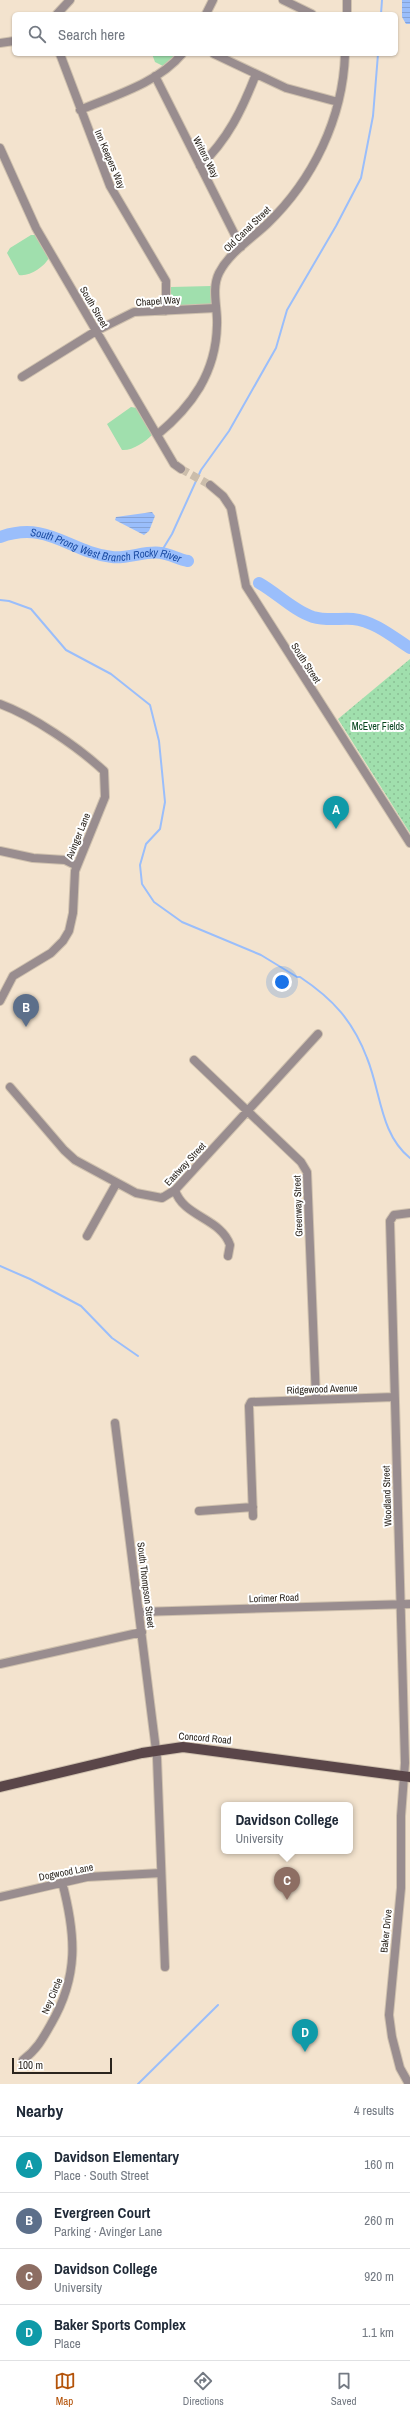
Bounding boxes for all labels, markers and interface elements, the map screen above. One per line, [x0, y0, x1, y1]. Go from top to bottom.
search box [12, 12, 398, 56]
icon: search [26, 23, 48, 45]
text: Search here [58, 24, 125, 45]
street label: Inn Keepers Way [92, 128, 129, 191]
street label: Writers Way [190, 134, 222, 181]
street label: Old Canal Street [221, 203, 274, 255]
street label: South Street [77, 284, 111, 331]
street label: Chapel Way [135, 293, 181, 309]
water label: South Prong West Branch Rocky River [30, 525, 184, 566]
street label: South Street [288, 640, 324, 686]
park label: McEver Fields [352, 720, 404, 733]
pin: A [323, 796, 349, 829]
street label: Avinger Lane [62, 811, 93, 862]
your location [272, 972, 292, 992]
pin: B [13, 994, 39, 1027]
street label: Eastway Street [161, 1139, 209, 1189]
street label: Greenway Street [290, 1174, 306, 1237]
street label: Ridgewood Avenue [286, 1381, 358, 1397]
street label: Woodland Street [379, 1465, 395, 1527]
street label: South Thompson Street [134, 1541, 158, 1629]
street label: Lorimer Road [249, 1591, 299, 1605]
street label: Concord Road [178, 1729, 232, 1747]
popup [221, 1802, 353, 1854]
text: Davidson College [235, 1809, 339, 1830]
text: University [235, 1830, 283, 1847]
street label: Dogwood Lane [38, 1860, 95, 1884]
pin: C [274, 1867, 300, 1900]
street label: Baker Drive [377, 1908, 395, 1953]
street label: Ney Circle [39, 1975, 66, 2016]
pin: D [292, 2019, 318, 2052]
scale bar [12, 2056, 112, 2075]
text: 100 m [18, 2058, 43, 2072]
text: Nearby [16, 2099, 63, 2122]
text: 4 results [354, 2102, 394, 2119]
text: Davidson Elementary [54, 2146, 179, 2167]
text: A [25, 2156, 33, 2173]
text: 160 m [364, 2156, 394, 2173]
text: Place · South Street [54, 2167, 149, 2184]
text: Evergreen Court [54, 2202, 150, 2223]
text: B [25, 2212, 33, 2229]
text: 260 m [364, 2212, 394, 2229]
text: Parking · Avinger Lane [54, 2223, 162, 2240]
text: Davidson College [54, 2258, 157, 2279]
text: C [25, 2268, 33, 2285]
text: 920 m [364, 2268, 394, 2285]
text: University [54, 2279, 102, 2296]
text: Baker Sports Complex [54, 2314, 186, 2335]
text: D [25, 2324, 33, 2341]
text: 1.1 km [362, 2324, 394, 2341]
text: Place [54, 2335, 81, 2352]
tab: Map [54, 2370, 76, 2408]
tab: Directions [183, 2370, 224, 2408]
tab: Saved [331, 2370, 356, 2408]

